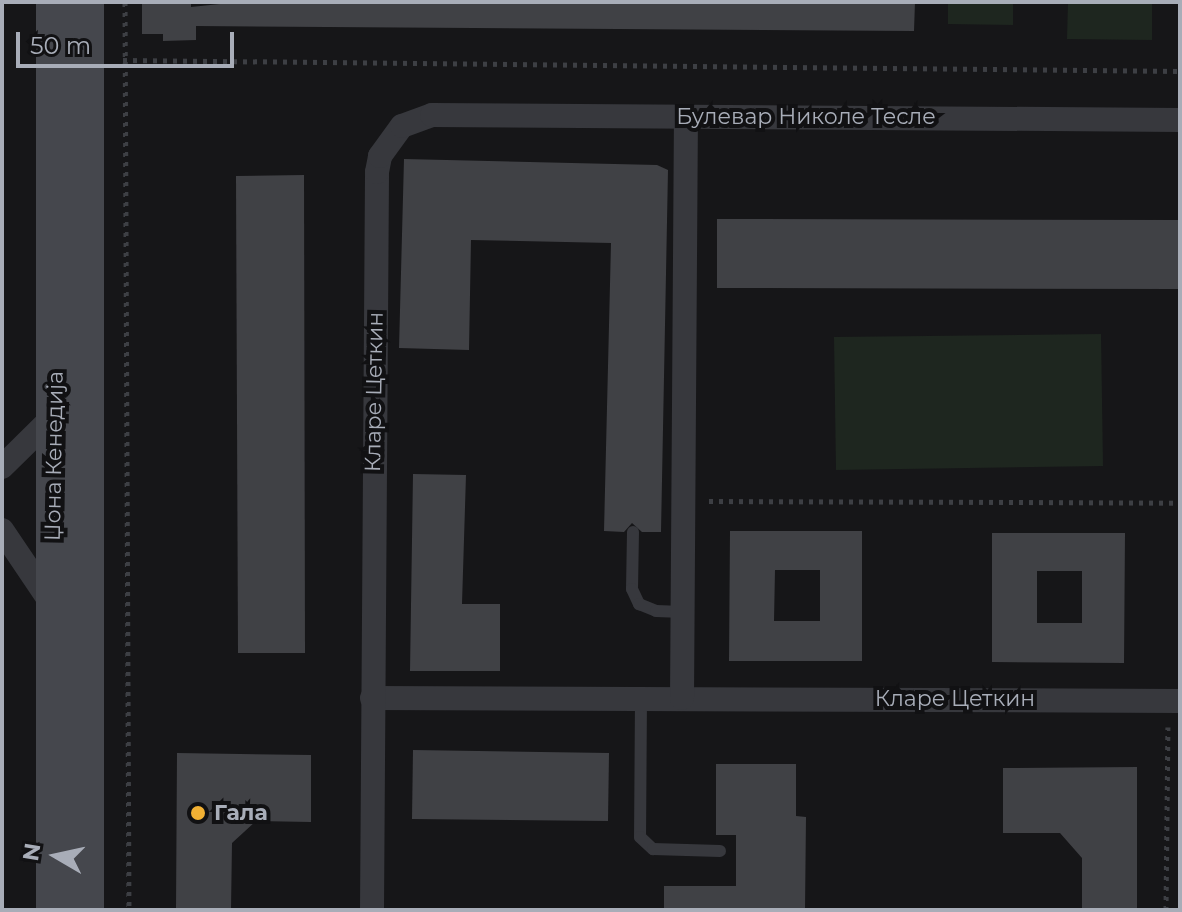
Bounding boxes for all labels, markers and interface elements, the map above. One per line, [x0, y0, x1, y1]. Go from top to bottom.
scale bar [20, 16, 238, 66]
text: 50 m [30, 31, 91, 60]
street label: Булевар Николе Тесле [676, 104, 936, 130]
street label: Кларе Цеткин [359, 312, 389, 472]
street label: Џона Кенедија [39, 371, 69, 541]
street label: Кларе Цеткин [875, 686, 1035, 712]
place label: Гала [214, 800, 268, 826]
marker: Гала [189, 804, 207, 822]
north arrow [16, 816, 96, 896]
text: N [17, 841, 47, 863]

